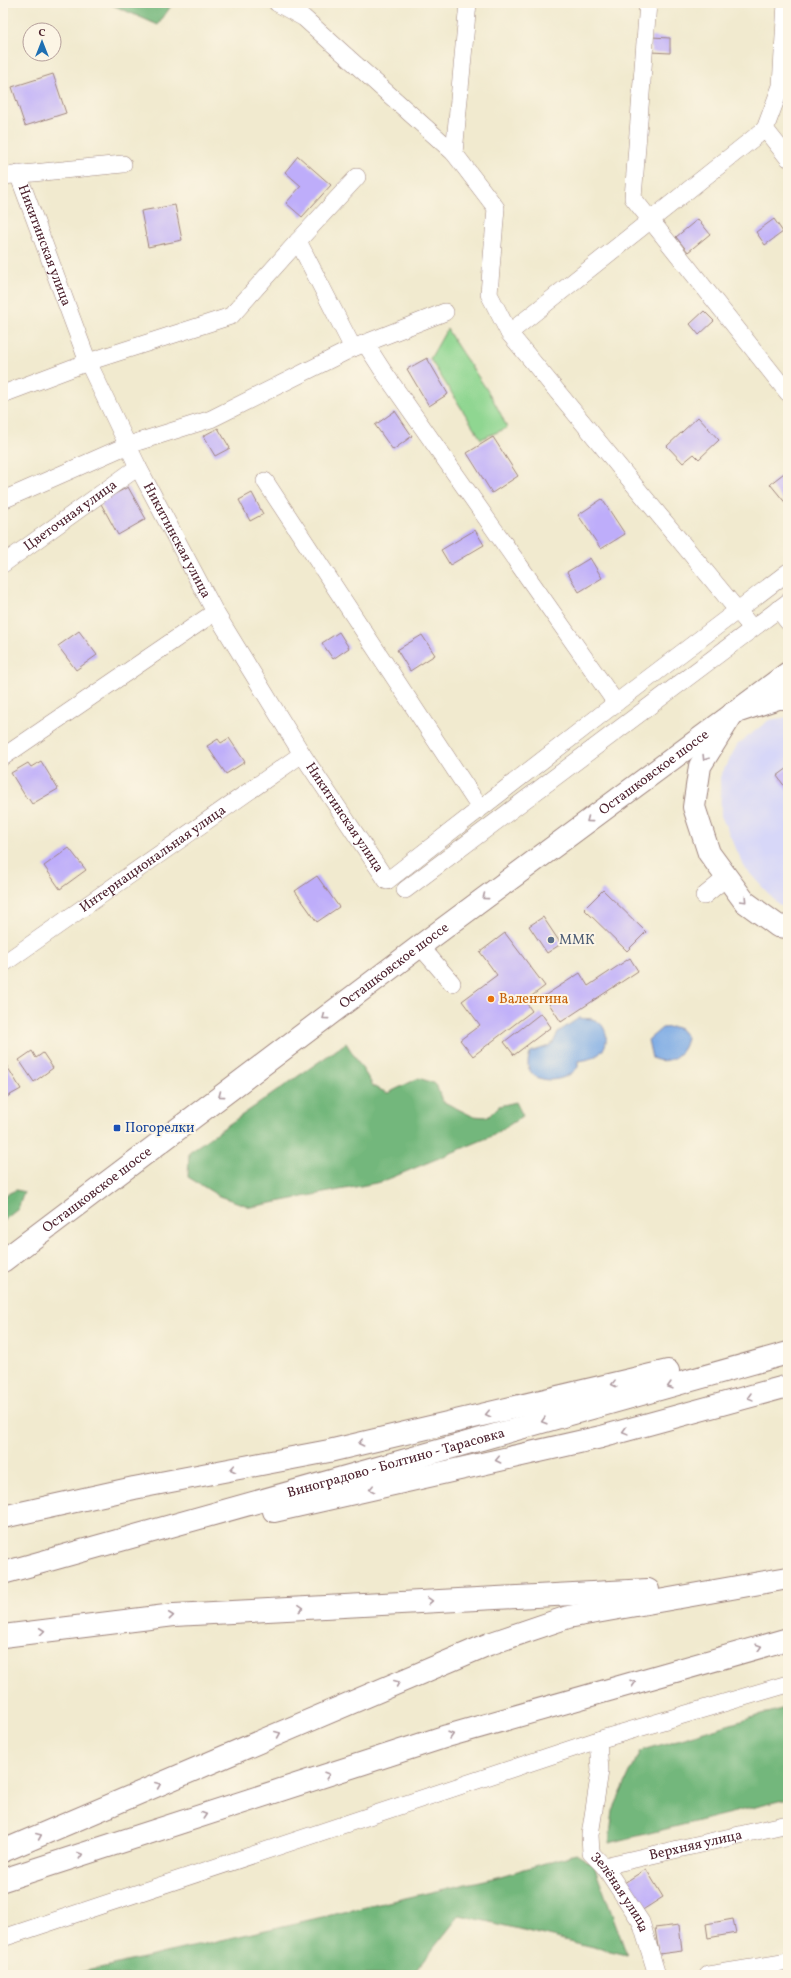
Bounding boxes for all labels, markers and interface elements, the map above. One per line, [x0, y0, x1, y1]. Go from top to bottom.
north arrow [22, 22, 62, 62]
text: С [38, 26, 46, 41]
street label: Никитинская улица [13, 182, 76, 309]
street label: Цветочная улица [20, 475, 121, 556]
street label: Никитинская улица [138, 479, 216, 602]
street label: Осташковское шоссе [595, 725, 713, 820]
one-way arrow [702, 754, 710, 761]
street label: Никитинская улица [301, 759, 388, 876]
street label: Интернациональная улица [76, 801, 230, 917]
one-way arrow [587, 815, 594, 822]
one-way arrow [482, 893, 489, 900]
one-way arrow [740, 895, 747, 903]
street label: Осташковское шоссе [335, 918, 453, 1013]
place label: ММК [559, 931, 595, 950]
marker: ММК [546, 935, 556, 945]
place label: Валентина [499, 990, 568, 1009]
marker: Валентина [486, 994, 496, 1004]
one-way arrow [322, 1012, 329, 1019]
one-way arrow [218, 1091, 225, 1098]
place label: Погорелки [125, 1119, 195, 1138]
marker: Погорелки [112, 1123, 122, 1133]
street label: Осташковское шоссе [38, 1142, 156, 1237]
one-way arrow [611, 1380, 617, 1388]
one-way arrow [666, 1381, 673, 1390]
one-way arrow [747, 1392, 754, 1400]
one-way arrow [484, 1409, 491, 1418]
one-way arrow [541, 1416, 548, 1425]
street label: Виноградово - Болтино - Тарасовка [285, 1423, 507, 1502]
one-way arrow [622, 1426, 628, 1434]
one-way arrow [358, 1439, 364, 1447]
one-way arrow [495, 1456, 502, 1464]
one-way arrow [230, 1464, 237, 1473]
one-way arrow [368, 1485, 375, 1493]
one-way arrow [427, 1596, 433, 1605]
one-way arrow [298, 1604, 304, 1612]
one-way arrow [168, 1611, 174, 1620]
one-way arrow [39, 1627, 45, 1636]
one-way arrow [755, 1643, 762, 1652]
one-way arrow [394, 1679, 401, 1687]
one-way arrow [630, 1679, 637, 1688]
one-way arrow [274, 1731, 281, 1739]
one-way arrow [447, 1731, 454, 1740]
one-way arrow [324, 1771, 331, 1780]
one-way arrow [154, 1782, 162, 1790]
one-way arrow [200, 1811, 207, 1820]
street label: Верхняя улица [647, 1825, 744, 1865]
one-way arrow [34, 1833, 42, 1841]
street label: Зелёная улица [586, 1848, 653, 1935]
one-way arrow [76, 1851, 83, 1860]

